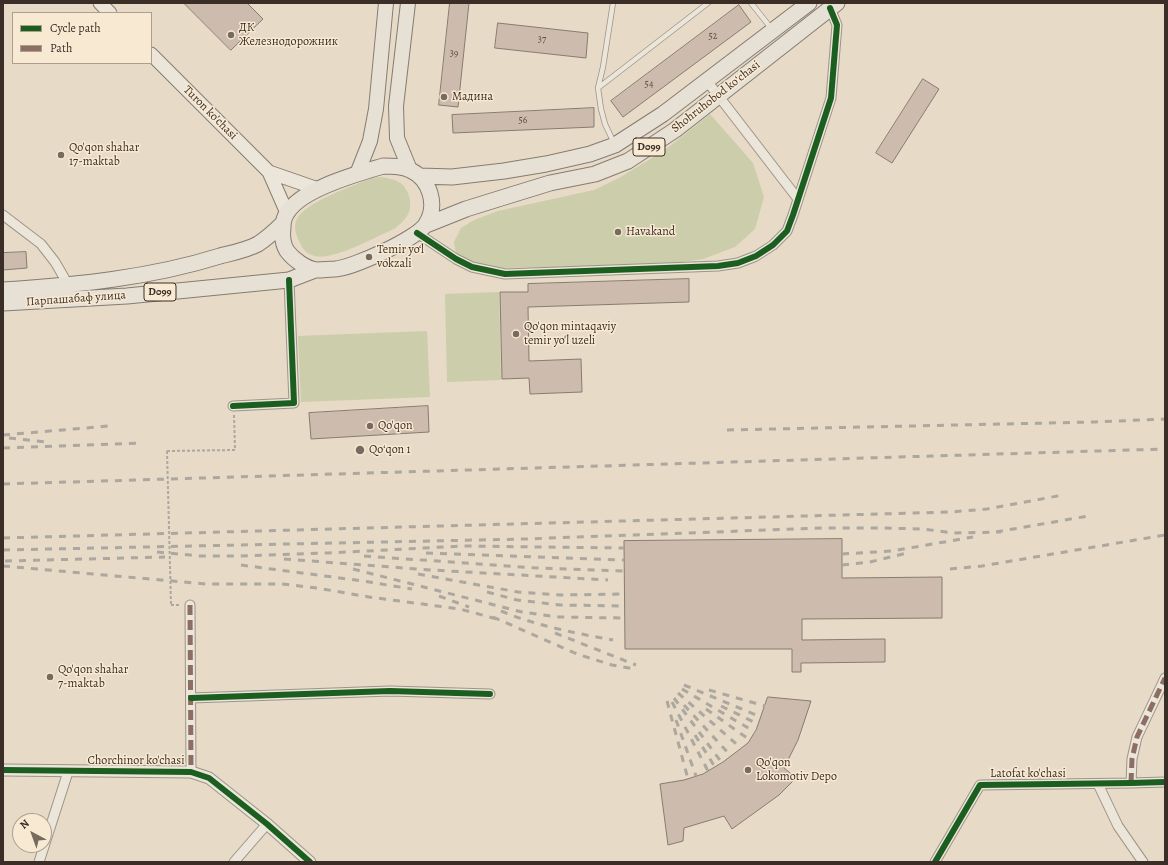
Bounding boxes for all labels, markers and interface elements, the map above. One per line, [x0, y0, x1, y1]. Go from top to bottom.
legend [12, 12, 152, 64]
text: Cycle path [50, 20, 101, 36]
place label: ДК Железнодорожник [239, 21, 338, 49]
marker: ДК Железнодорожник [226, 30, 236, 40]
house number: 52 [708, 31, 718, 43]
house number: 37 [538, 34, 546, 46]
text: Path [50, 40, 72, 56]
house number: 39 [450, 48, 458, 60]
street label: Shohruhobod koʻchasi [669, 58, 763, 136]
house number: 54 [645, 79, 653, 91]
street label: Turon ko'chasi [180, 83, 240, 143]
place label: Мадина [452, 90, 493, 104]
marker: Мадина [439, 92, 449, 102]
house number: 56 [519, 115, 527, 127]
road number: D099 [633, 138, 665, 156]
place label: Qo'qon shahar 17-maktab [69, 141, 139, 169]
marker: Qo'qon shahar 17-maktab [56, 150, 66, 160]
place label: Havakand [626, 225, 675, 239]
marker: Havakand [613, 227, 623, 237]
place label: Temir yo‘l vokzali [377, 243, 424, 271]
marker: Temir yo‘l vokzali [364, 252, 374, 262]
road number: D099 [144, 283, 176, 301]
street label: Парпашабаф улица [26, 288, 126, 310]
place label: Qo'qon mintaqaviy temir yo'l uzeli [524, 320, 616, 348]
marker: Qo'qon mintaqaviy temir yo'l uzeli [511, 329, 521, 339]
place label: Qo'qon [378, 419, 412, 433]
marker: Qo'qon [365, 421, 375, 431]
place label: Qoʻqon 1 [369, 443, 411, 457]
marker: Qoʻqon 1 [354, 444, 366, 456]
place label: Qo'qon shahar 7-maktab [58, 663, 128, 691]
marker: Qo'qon shahar 7-maktab [45, 672, 55, 682]
street label: Chorchinor ko'chasi [87, 754, 185, 768]
place label: Qo'qon Lokomotiv Depo [756, 756, 837, 784]
marker: Qo'qon Lokomotiv Depo [743, 765, 753, 775]
street label: Latofat ko'chasi [990, 767, 1066, 781]
north arrow [12, 813, 52, 853]
text: N [17, 816, 32, 833]

